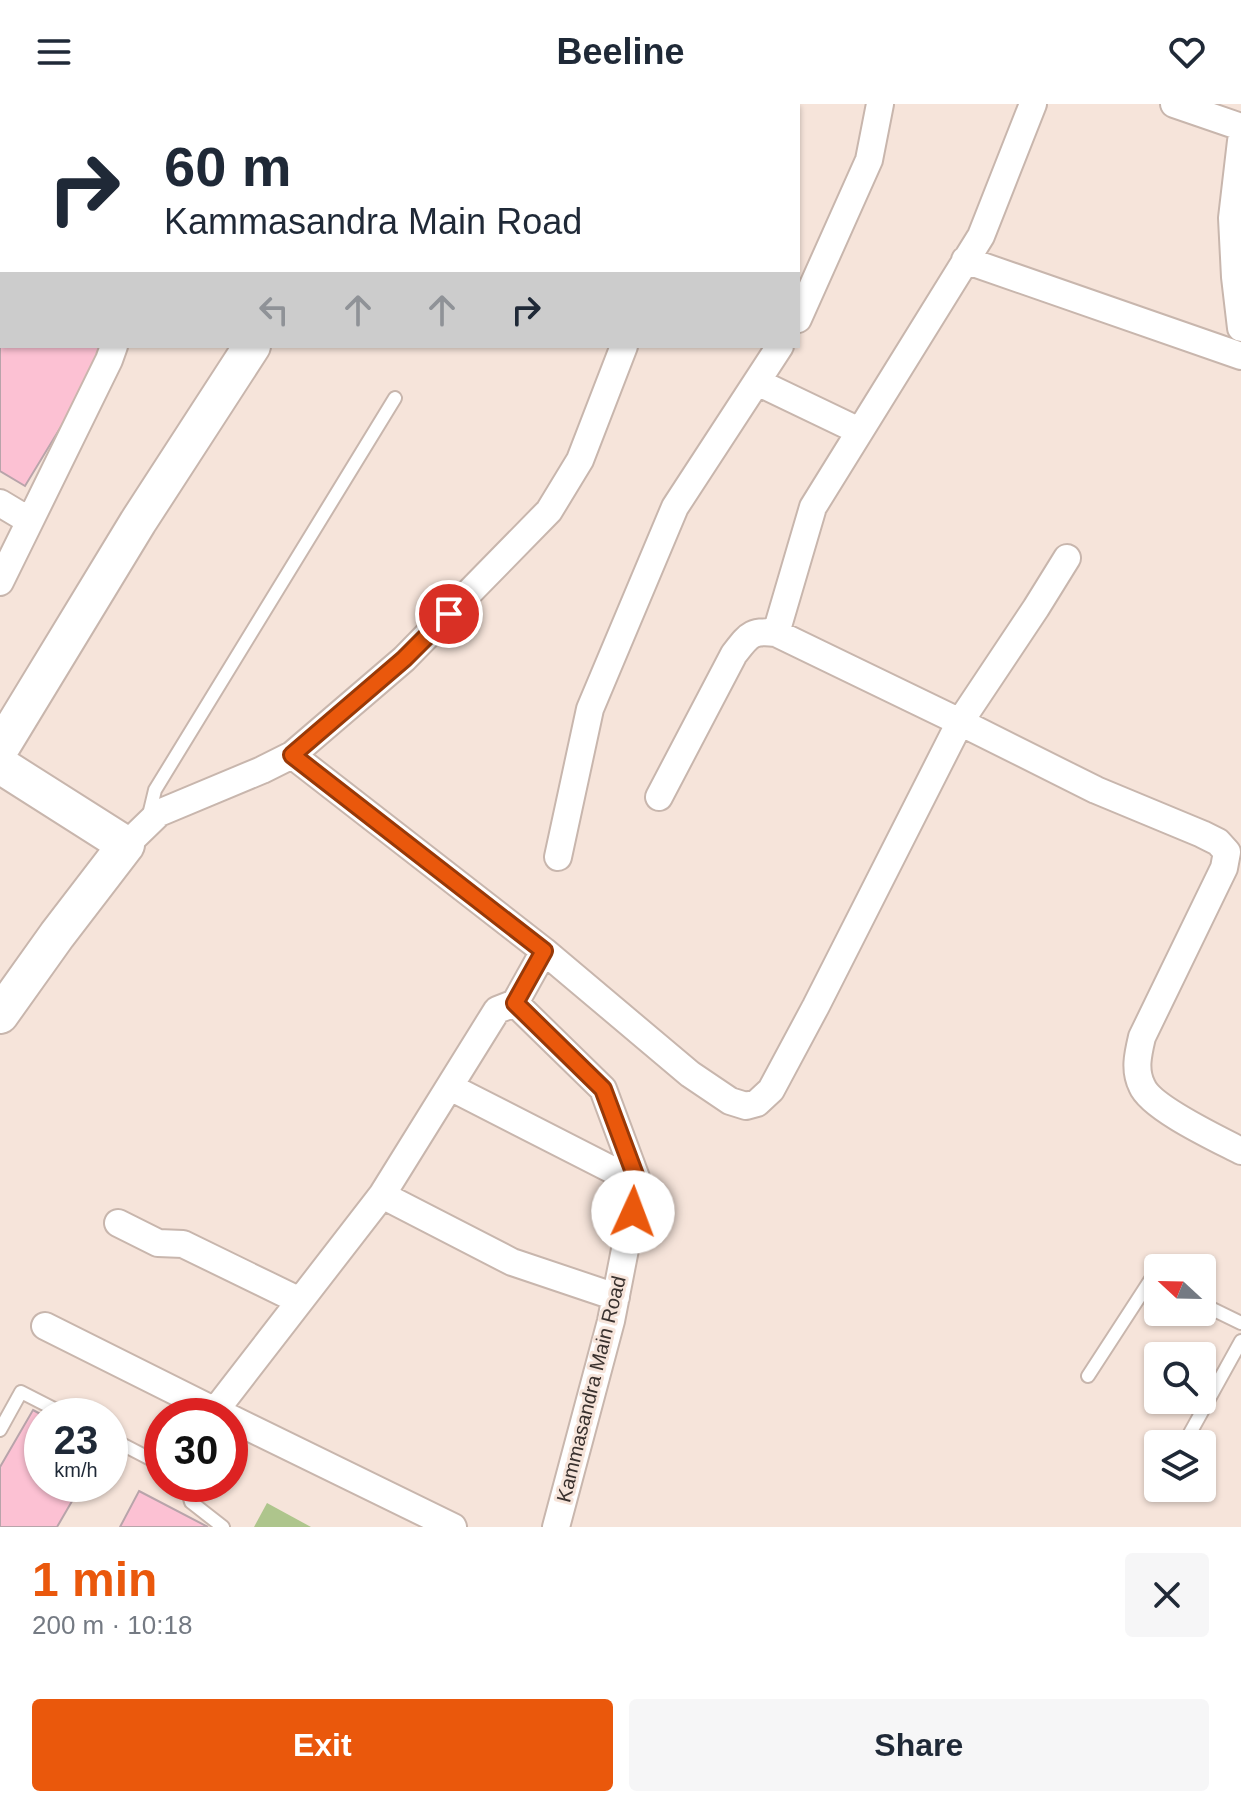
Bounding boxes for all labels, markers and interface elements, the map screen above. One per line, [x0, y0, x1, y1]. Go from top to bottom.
icon: menu [32, 30, 76, 74]
icon: heart [1165, 30, 1209, 74]
text: Beeline [556, 31, 685, 72]
text: 60 m [164, 135, 292, 198]
icon: right [32, 136, 136, 240]
text: Kammasandra Main Road [164, 201, 582, 242]
icon: left [252, 288, 296, 332]
icon: ahead [336, 288, 380, 332]
icon: ahead [420, 288, 464, 332]
icon: right [504, 288, 548, 332]
pin [415, 580, 483, 648]
icon: arrive [427, 592, 471, 636]
position arrow [591, 1170, 675, 1254]
north arrow [1144, 1254, 1216, 1326]
map controls [1144, 1254, 1216, 1502]
street label: Kammasandra Main Road [552, 1274, 630, 1504]
button: search [1144, 1342, 1216, 1414]
speed limit sign: 30 [144, 1398, 248, 1502]
text: 23 [54, 1418, 98, 1462]
button: layers [1144, 1430, 1216, 1502]
text: km/h [54, 1459, 98, 1481]
text: 1 min [32, 1553, 157, 1606]
button: close [1125, 1553, 1209, 1637]
text: 200 m · 10:18 [32, 1610, 192, 1640]
button: Exit [32, 1699, 613, 1791]
button: Share [629, 1699, 1209, 1791]

